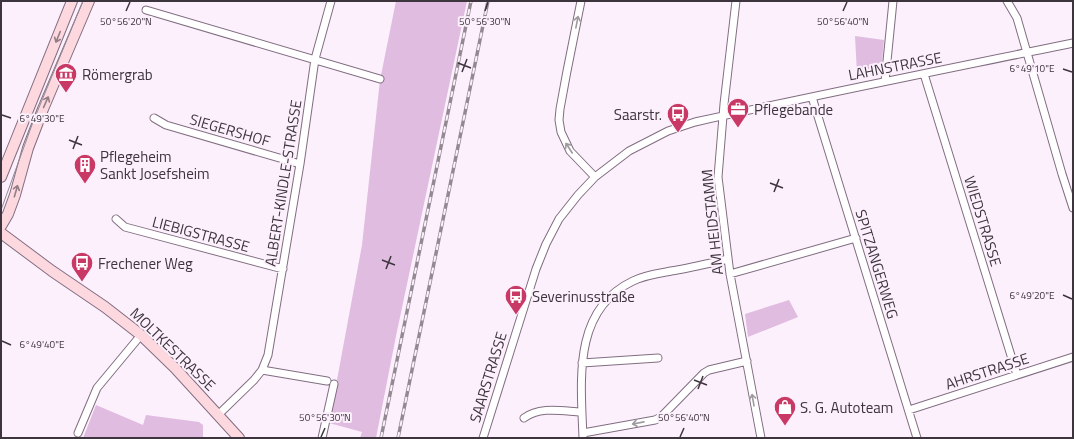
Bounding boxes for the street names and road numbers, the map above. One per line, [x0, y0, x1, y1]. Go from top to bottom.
street label: LAHNSTRASSE [846, 46, 944, 86]
street label: ALBERT-KINDLE-STRASSE [258, 98, 308, 268]
street label: SIEGERSHOF [187, 108, 273, 152]
street label: AM HEIDSTAMM [695, 168, 729, 276]
street label: WIEDSTRASSE [958, 173, 1008, 269]
street label: SPITZANGERWEG [849, 207, 905, 321]
street label: LIEBIGSTRASSE [150, 210, 252, 258]
street label: MOLTKESTRASSE [125, 302, 221, 396]
street label: SAARSTRASSE [463, 329, 513, 425]
street label: AHRSTRASSE [942, 347, 1032, 395]

